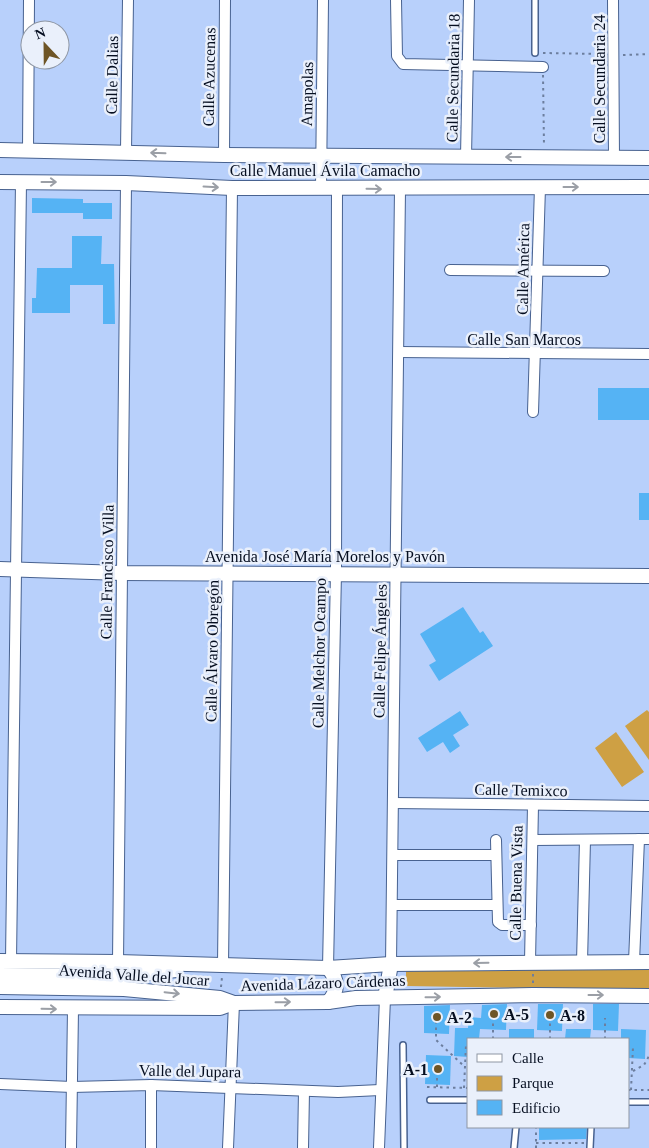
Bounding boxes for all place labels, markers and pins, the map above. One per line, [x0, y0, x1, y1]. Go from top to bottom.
place label: A-5 [504, 1006, 529, 1023]
place label: A-8 [560, 1007, 585, 1024]
marker: A-5 [488, 1008, 500, 1020]
place label: A-2 [447, 1009, 472, 1026]
marker: A-8 [544, 1009, 556, 1021]
marker: A-2 [431, 1011, 443, 1023]
place label: A-1 [403, 1061, 428, 1078]
marker: A-1 [432, 1063, 444, 1075]

